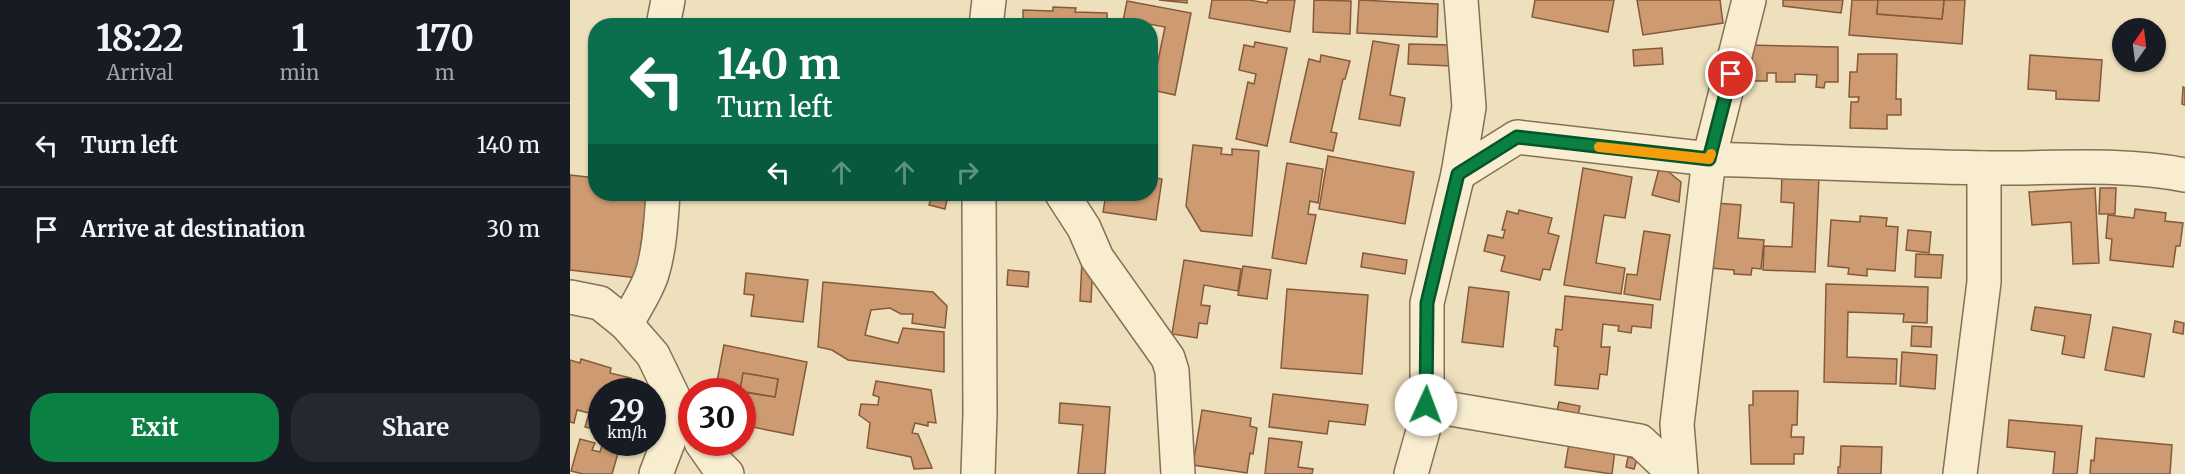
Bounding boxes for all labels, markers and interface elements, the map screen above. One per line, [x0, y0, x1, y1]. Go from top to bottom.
text: 18:22 [96, 16, 184, 61]
text: 1 [291, 16, 308, 61]
text: 170 [415, 16, 474, 61]
north arrow [2112, 18, 2166, 72]
map controls [2112, 18, 2166, 72]
text: 140 m [717, 38, 840, 90]
icon: left [618, 42, 696, 120]
pin [1705, 48, 1756, 99]
icon: arrive [1714, 57, 1747, 90]
text: Arrival [106, 60, 173, 85]
text: min [280, 60, 319, 85]
text: m [435, 60, 455, 85]
text: Turn left [717, 90, 832, 124]
icon: left [30, 129, 63, 162]
text: Turn left [81, 131, 178, 159]
text: 140 m [477, 131, 540, 159]
icon: left [762, 156, 795, 189]
icon: ahead [825, 156, 858, 189]
icon: ahead [888, 156, 921, 189]
icon: right [951, 156, 984, 189]
icon: arrive [30, 213, 63, 246]
text: Arrive at destination [81, 215, 305, 243]
text: 30 m [486, 215, 540, 243]
position arrow [1394, 373, 1458, 437]
speed limit sign: 30 [678, 378, 756, 456]
text: 29 [609, 391, 645, 429]
button: Exit [30, 393, 279, 462]
button: Share [291, 393, 540, 462]
text: km/h [607, 423, 647, 442]

